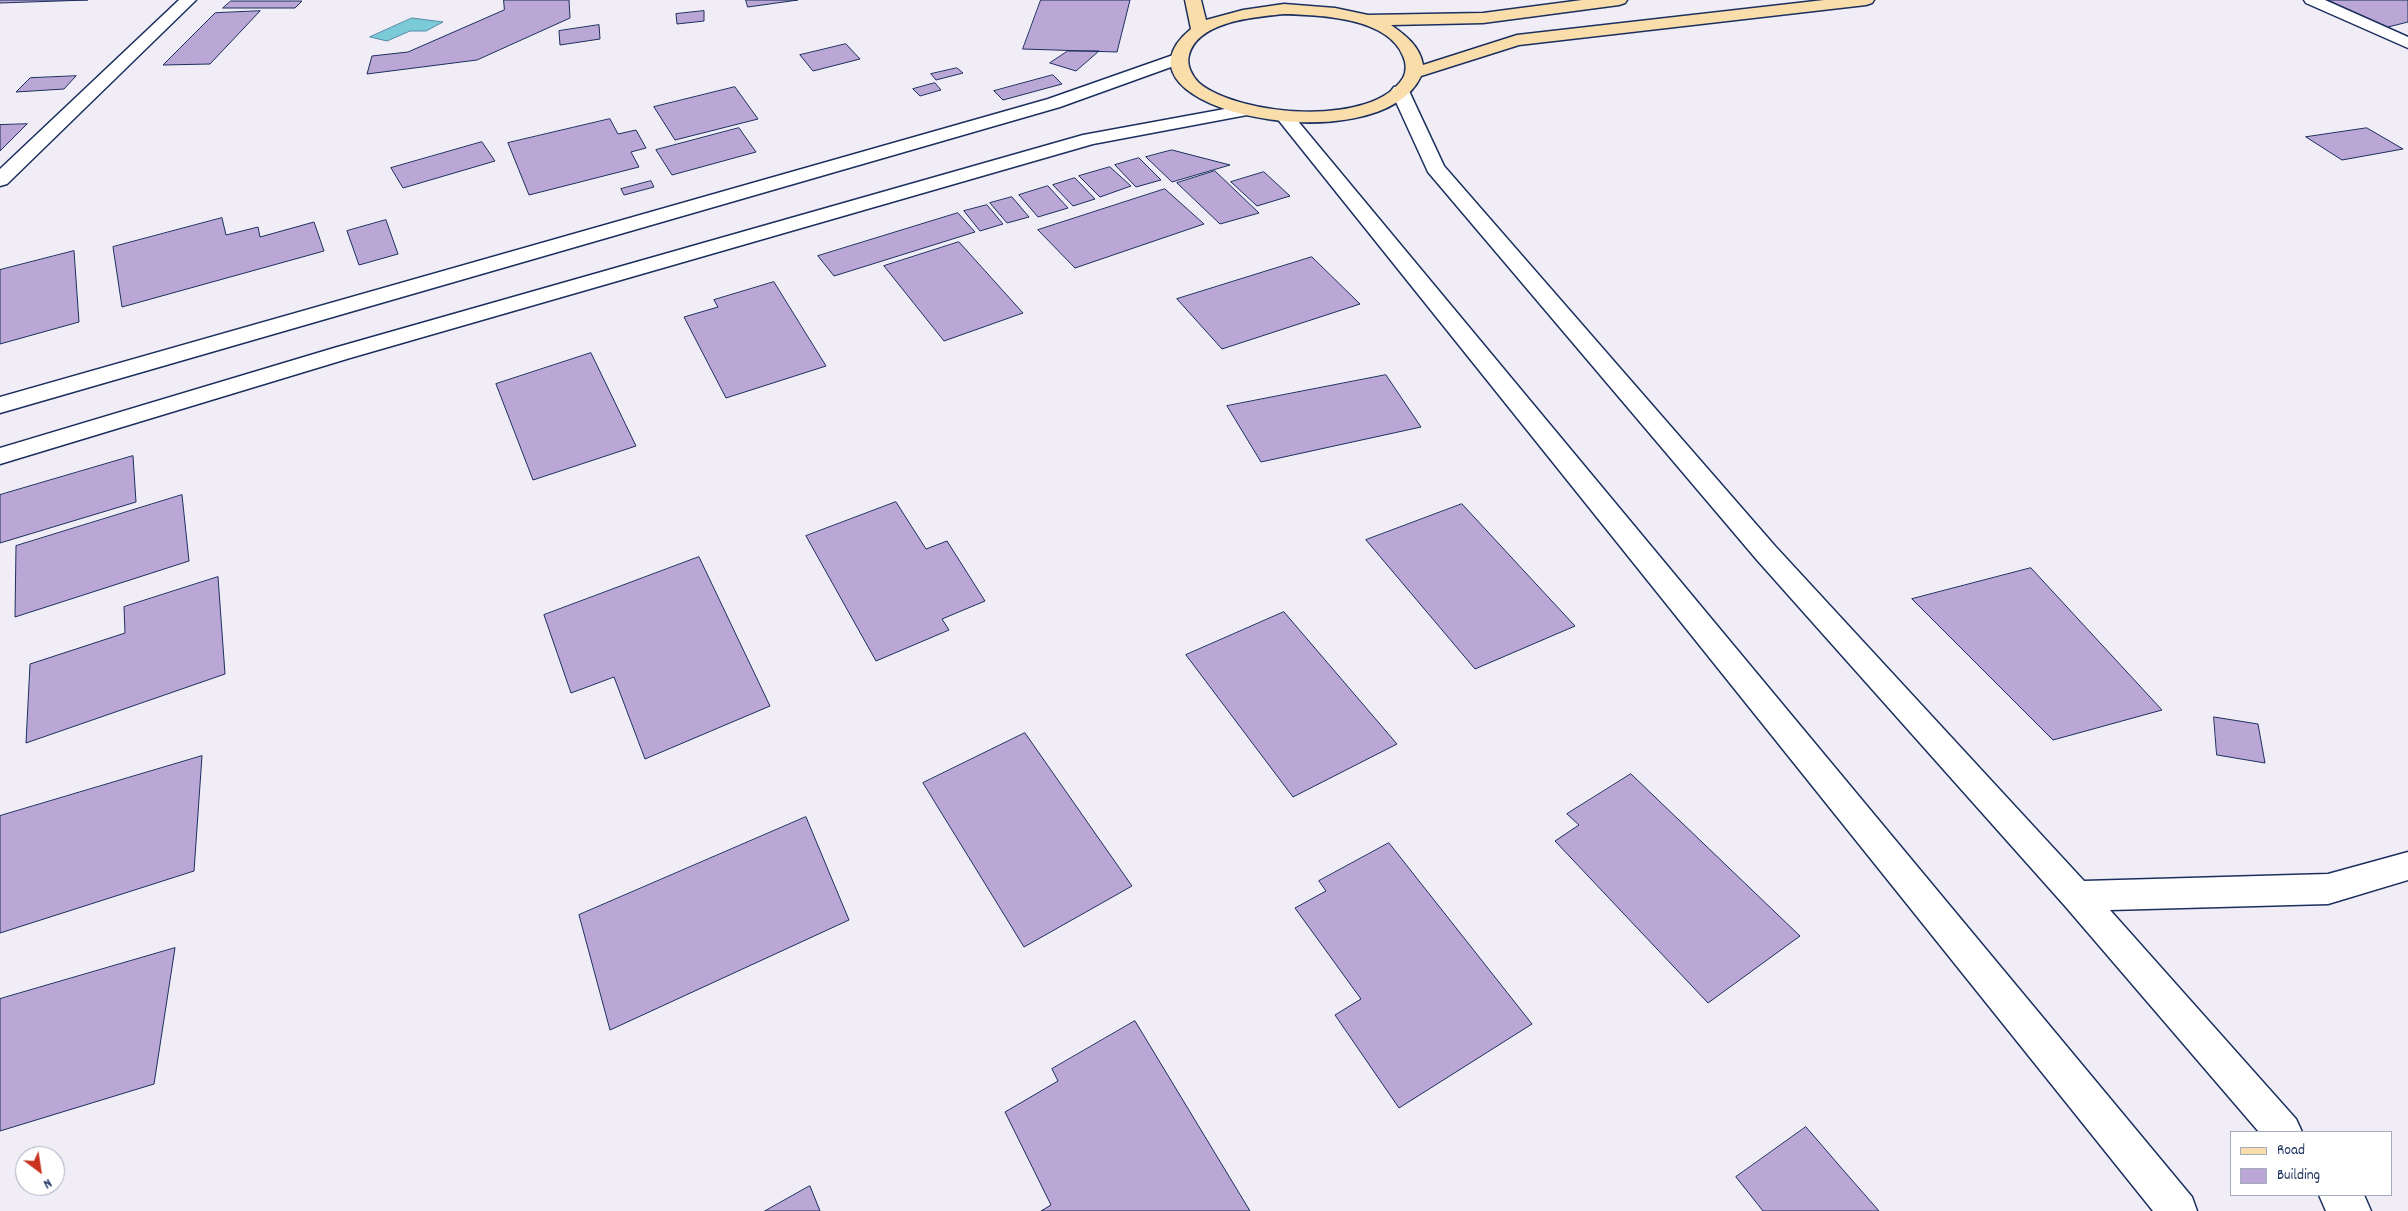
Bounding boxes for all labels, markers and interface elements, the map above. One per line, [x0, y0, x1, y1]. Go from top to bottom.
legend [2230, 1131, 2393, 1196]
text: Road [2277, 1140, 2305, 1162]
north arrow [15, 1146, 65, 1196]
text: Building [2277, 1165, 2320, 1187]
text: N [39, 1173, 55, 1193]

